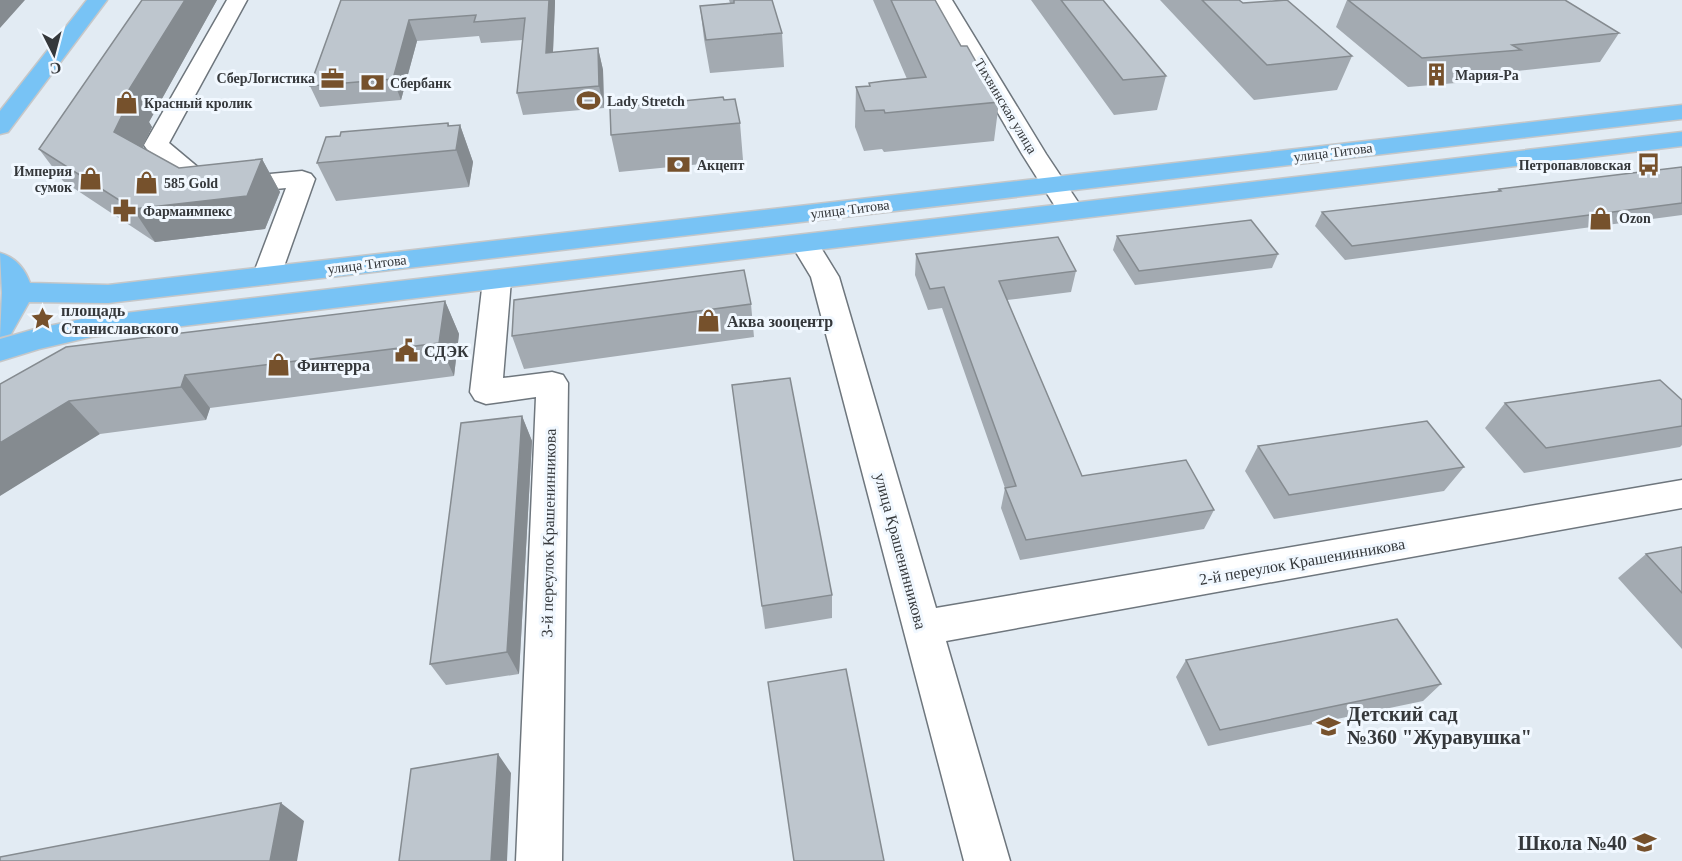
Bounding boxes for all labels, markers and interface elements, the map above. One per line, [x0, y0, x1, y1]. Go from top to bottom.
north arrow [24, 24, 84, 84]
street label: Тихвинская улица [971, 56, 1040, 157]
text: С [49, 59, 62, 77]
building icon: Мария-Ра [1424, 62, 1450, 88]
office icon: СберЛогистика [320, 65, 346, 91]
place label: Мария-Ра [1455, 68, 1519, 83]
bank icon: Сбербанк [359, 70, 385, 96]
place label: СберЛогистика [216, 71, 315, 86]
place label: Сбербанк [390, 76, 452, 91]
sports icon: Lady Stretch [576, 88, 602, 114]
shop icon: Красный кролик [113, 90, 139, 116]
place label: Lady Stretch [607, 94, 685, 109]
place label: Красный кролик [144, 96, 253, 111]
street label: улица Титова [1293, 140, 1374, 165]
bank icon: Акцепт [666, 152, 692, 178]
bus stop icon: Петропавловская [1636, 152, 1662, 178]
place label: Акцепт [697, 158, 745, 173]
place label: Петропавловская [1519, 158, 1631, 173]
place label: Империя сумок [14, 164, 73, 195]
shop icon: Империя сумок [77, 166, 103, 192]
shop icon: 585 Gold [133, 170, 159, 196]
place label: 585 Gold [164, 176, 218, 191]
street label: улица Титова [810, 197, 891, 222]
pharmacy icon: Фармаимпекс [112, 198, 138, 224]
place label: Фармаимпекс [143, 204, 232, 219]
shop icon: Ozon [1588, 205, 1614, 231]
place label: Ozon [1619, 211, 1651, 226]
street label: улица Титова [327, 252, 408, 277]
place label: площадь Станиславского [61, 302, 179, 337]
place icon: площадь Станиславского [30, 306, 56, 332]
shop icon: Аква зооцентр [696, 308, 722, 334]
place label: Аква зооцентр [727, 313, 833, 331]
public building icon: СДЭК [393, 338, 419, 364]
place label: СДЭК [424, 343, 469, 361]
shop icon: Финтерра [266, 352, 292, 378]
place label: Финтерра [297, 357, 370, 375]
street label: 3-й переулок Крашенинникова [538, 429, 560, 638]
street label: улица Крашенинникова [871, 471, 930, 631]
street label: 2-й переулок Крашенинникова [1198, 535, 1407, 589]
place label: Детский сад №360 "Журавушка" [1347, 703, 1532, 749]
school or university icon: Детский сад №360 "Журавушка" [1316, 713, 1342, 739]
school or university icon: Школа №40 [1632, 830, 1658, 856]
place label: Школа №40 [1518, 832, 1627, 854]

